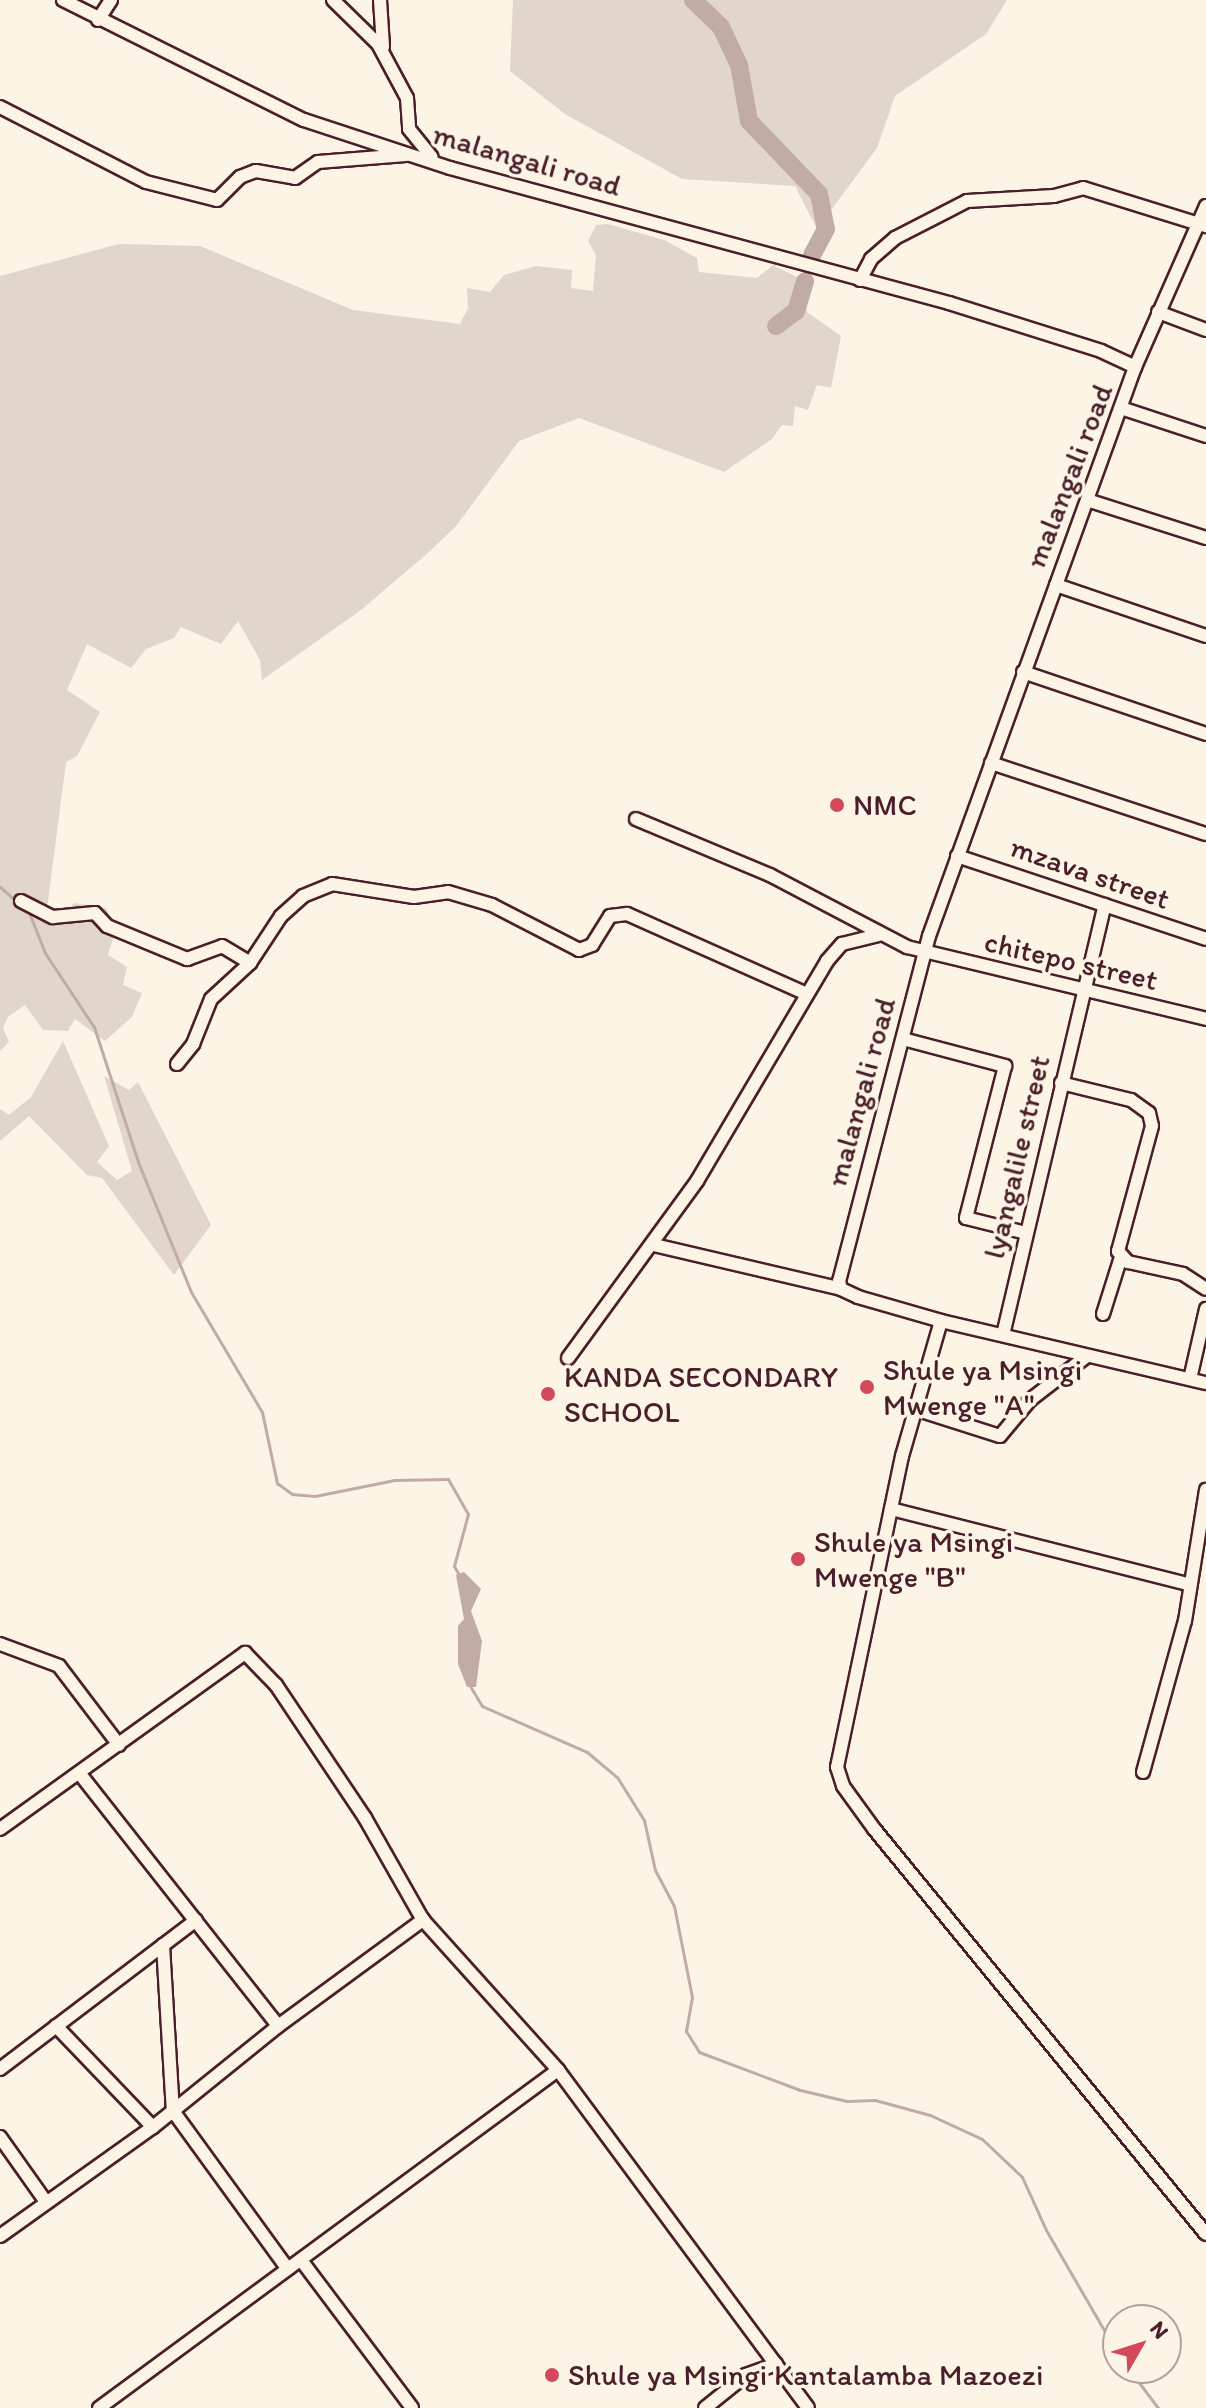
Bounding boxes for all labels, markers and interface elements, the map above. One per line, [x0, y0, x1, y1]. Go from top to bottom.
street label: malangali road [429, 116, 625, 204]
street label: malangali road [1018, 379, 1120, 573]
place label: NMC [853, 787, 917, 823]
marker: NMC [828, 796, 846, 814]
street label: mzava street [1006, 829, 1174, 917]
street label: chitepo street [981, 924, 1161, 998]
street label: malangali road [819, 994, 903, 1190]
street label: lyangalile street [976, 1052, 1058, 1262]
place label: Shule ya Msingi Mwenge "A" [883, 1352, 1082, 1422]
place label: KANDA SECONDARY SCHOOL [564, 1359, 838, 1430]
marker: Shule ya Msingi Mwenge "A" [858, 1378, 876, 1396]
marker: KANDA SECONDARY SCHOOL [539, 1385, 557, 1403]
place label: Shule ya Msingi Mwenge "B" [814, 1524, 1013, 1594]
marker: Shule ya Msingi Mwenge "B" [789, 1550, 807, 1568]
north arrow [1102, 2304, 1182, 2384]
text: N [1144, 2316, 1175, 2344]
place label: Shule ya Msingi Kantalamba Mazoezi [568, 2357, 1043, 2393]
marker: Shule ya Msingi Kantalamba Mazoezi [543, 2366, 561, 2384]

